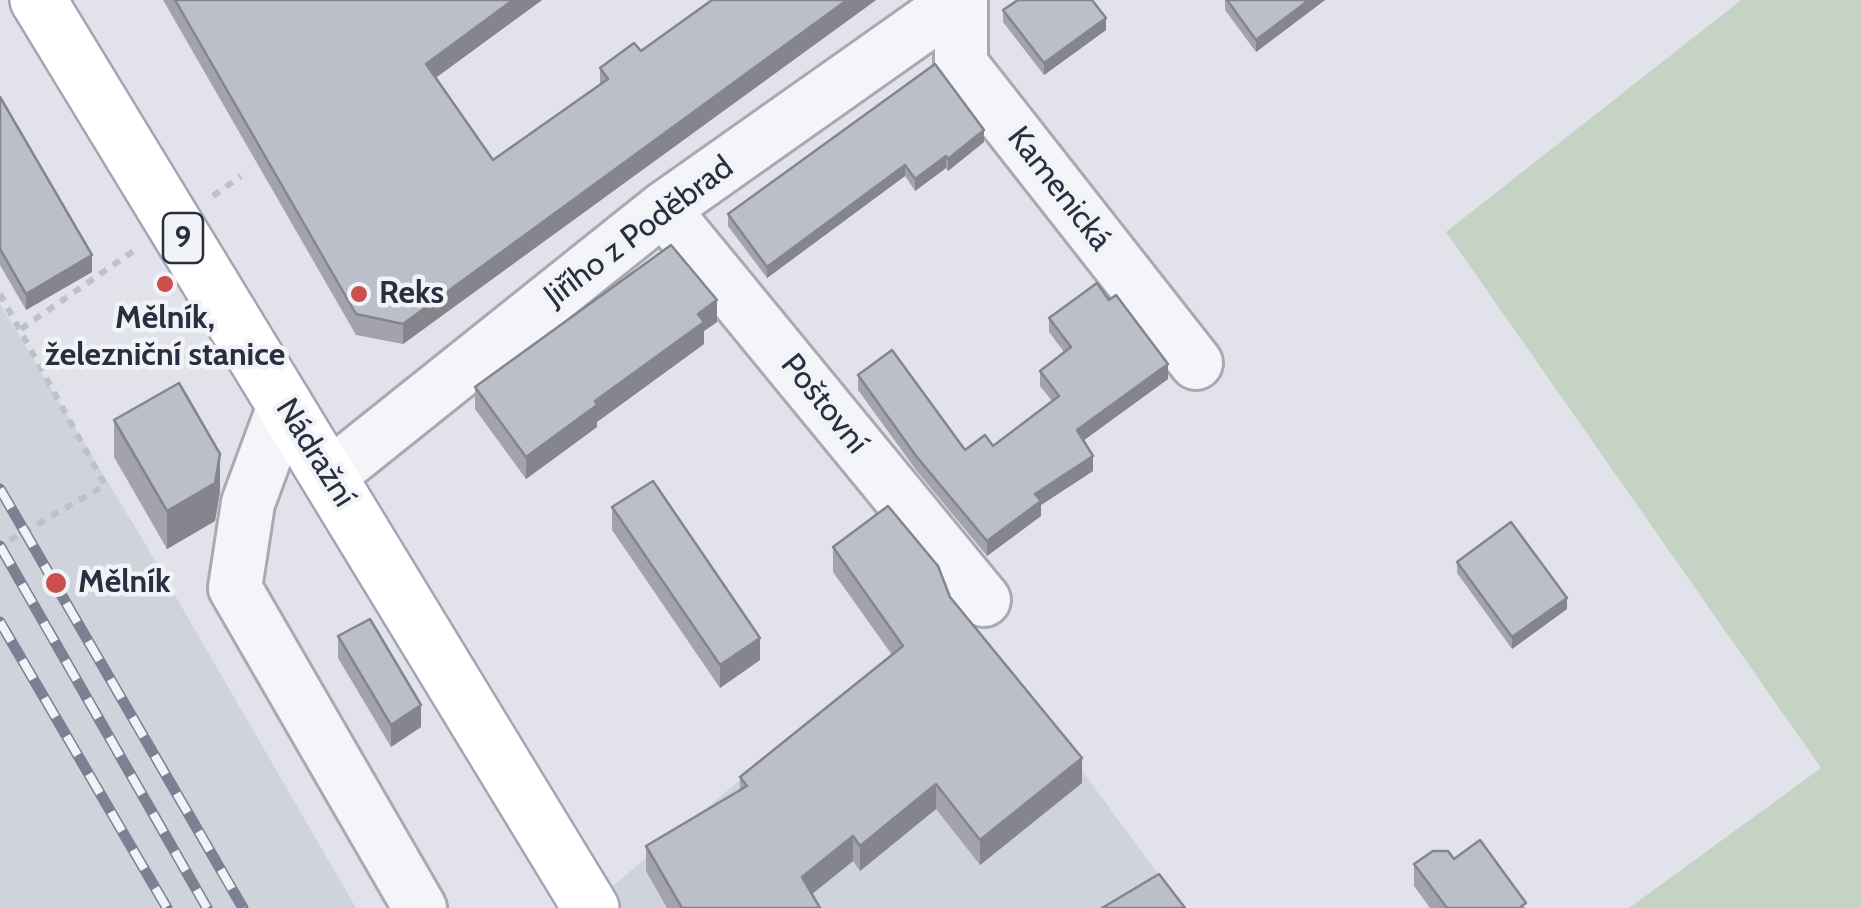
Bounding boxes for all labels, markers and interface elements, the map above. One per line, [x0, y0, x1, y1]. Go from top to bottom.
street label: Kamenická [999, 119, 1119, 259]
street label: Jiřího z Poděbrad [537, 149, 741, 315]
road number: 9 [163, 213, 203, 263]
marker: Mělník, železniční stanice [154, 273, 176, 295]
place label: Reks [379, 275, 444, 313]
marker: Reks [348, 283, 370, 305]
place label: Mělník, železniční stanice [45, 300, 285, 375]
street label: Poštovní [772, 346, 876, 462]
street label: Nádražní [267, 392, 363, 514]
place label: Mělník [78, 564, 170, 602]
marker: Mělník [43, 570, 69, 596]

